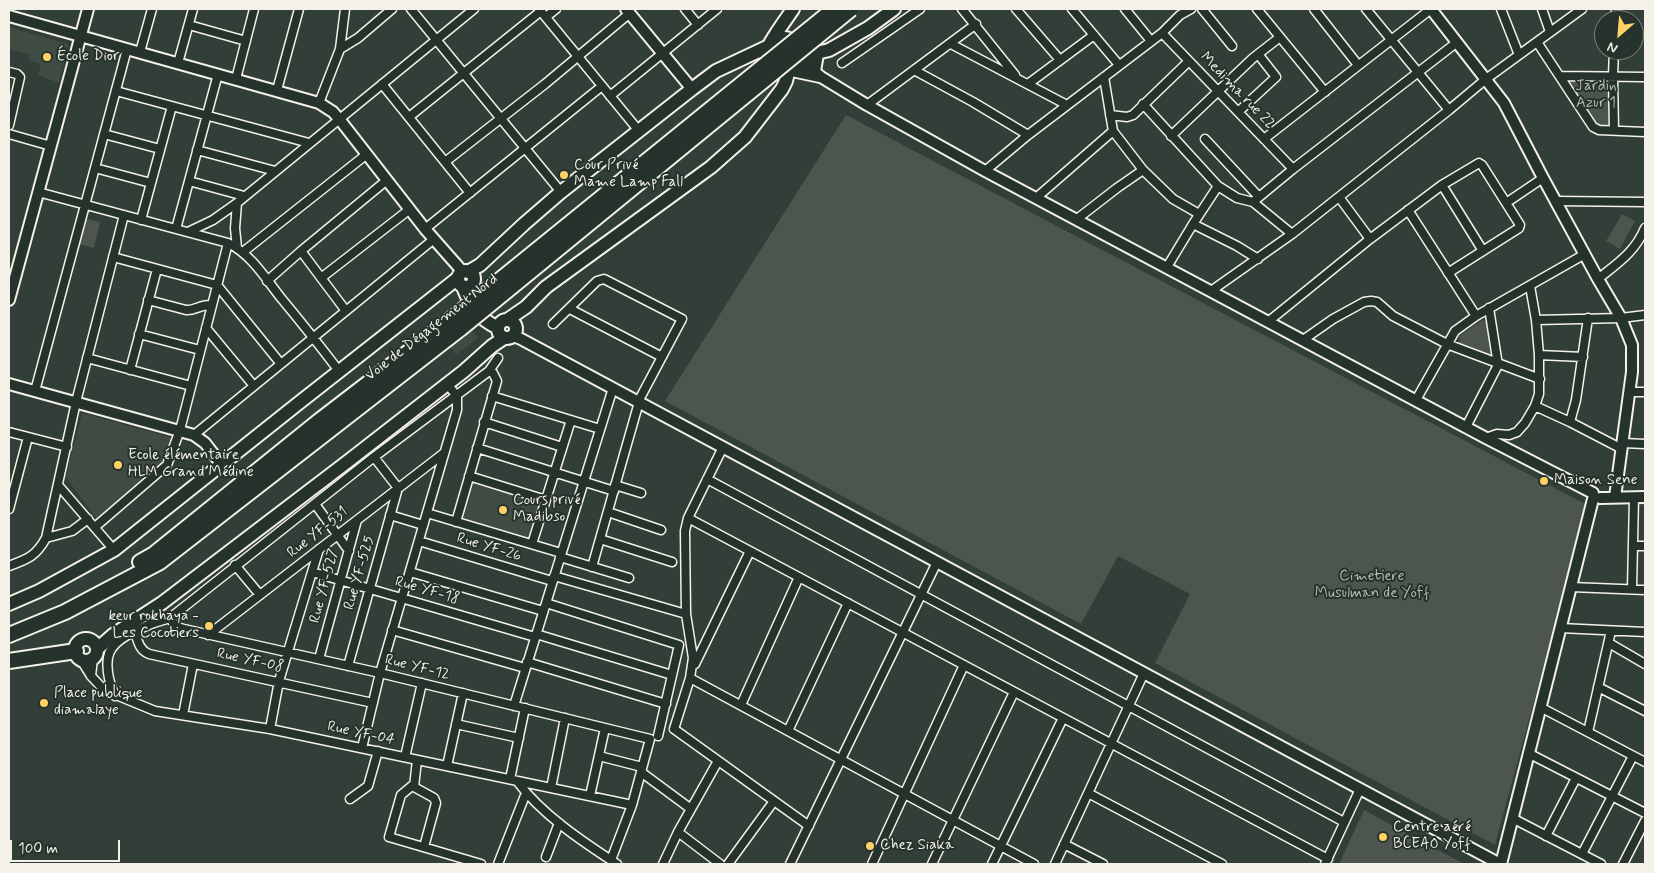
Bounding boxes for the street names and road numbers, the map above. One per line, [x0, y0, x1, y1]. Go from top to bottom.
street label: Medima rue 22 [1196, 49, 1278, 133]
street label: Voie de Dégagement Nord [362, 271, 502, 385]
street label: Rue YF-531 [284, 504, 352, 562]
street label: Rue YF-26 [454, 530, 524, 566]
street label: Rue YF-525 [341, 534, 379, 612]
street label: Rue YF-527 [306, 547, 344, 625]
street label: Rue YF-18 [393, 573, 461, 609]
street label: Rue YF-08 [215, 645, 285, 677]
street label: Rue YF-12 [383, 651, 451, 685]
street label: Rue YF-04 [326, 718, 396, 750]

